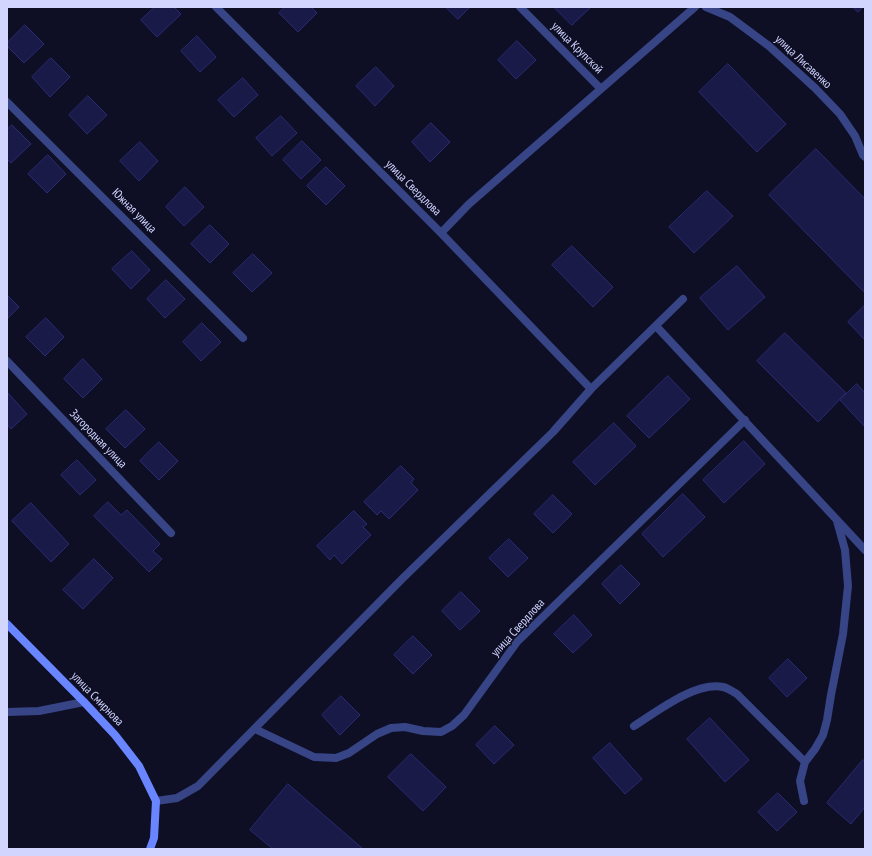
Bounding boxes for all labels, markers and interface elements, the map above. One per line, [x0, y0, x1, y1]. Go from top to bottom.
street label: улица Крупской [548, 19, 606, 77]
street label: улица Лисавенко [772, 32, 834, 92]
street label: улица Свердлова [382, 157, 444, 219]
street label: Южная улица [109, 186, 159, 236]
street label: Загородная улица [66, 407, 130, 471]
street label: улица Свердлова [488, 596, 548, 660]
street label: улица Смирнова [68, 669, 126, 729]

